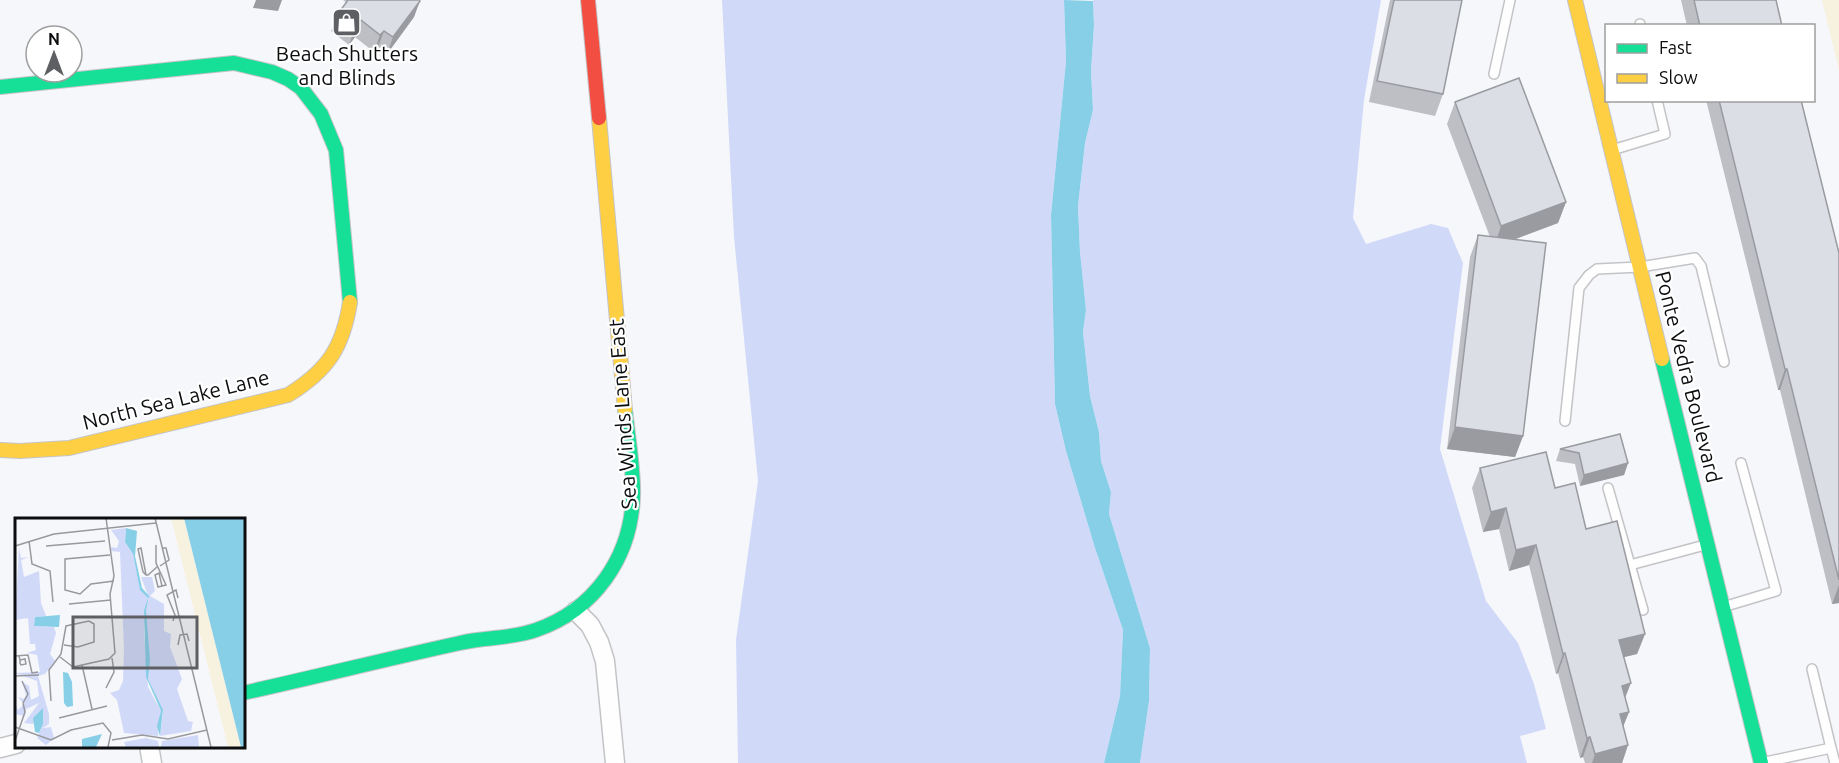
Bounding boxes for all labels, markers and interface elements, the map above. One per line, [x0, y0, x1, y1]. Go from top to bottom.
shop icon: Beach Shutters and Blinds [331, 7, 363, 39]
north arrow [24, 24, 84, 84]
legend [1605, 24, 1815, 102]
text: N [48, 30, 60, 48]
text: Fast [1659, 37, 1692, 57]
place label: Beach Shutters and Blinds [276, 41, 418, 89]
text: Slow [1659, 67, 1698, 87]
street label: Ponte Vedra Boulevard [1651, 268, 1727, 485]
street label: Sea Winds Lane East [603, 318, 641, 510]
street label: North Sea Lake Lane [80, 364, 272, 434]
inset map [15, 518, 244, 748]

